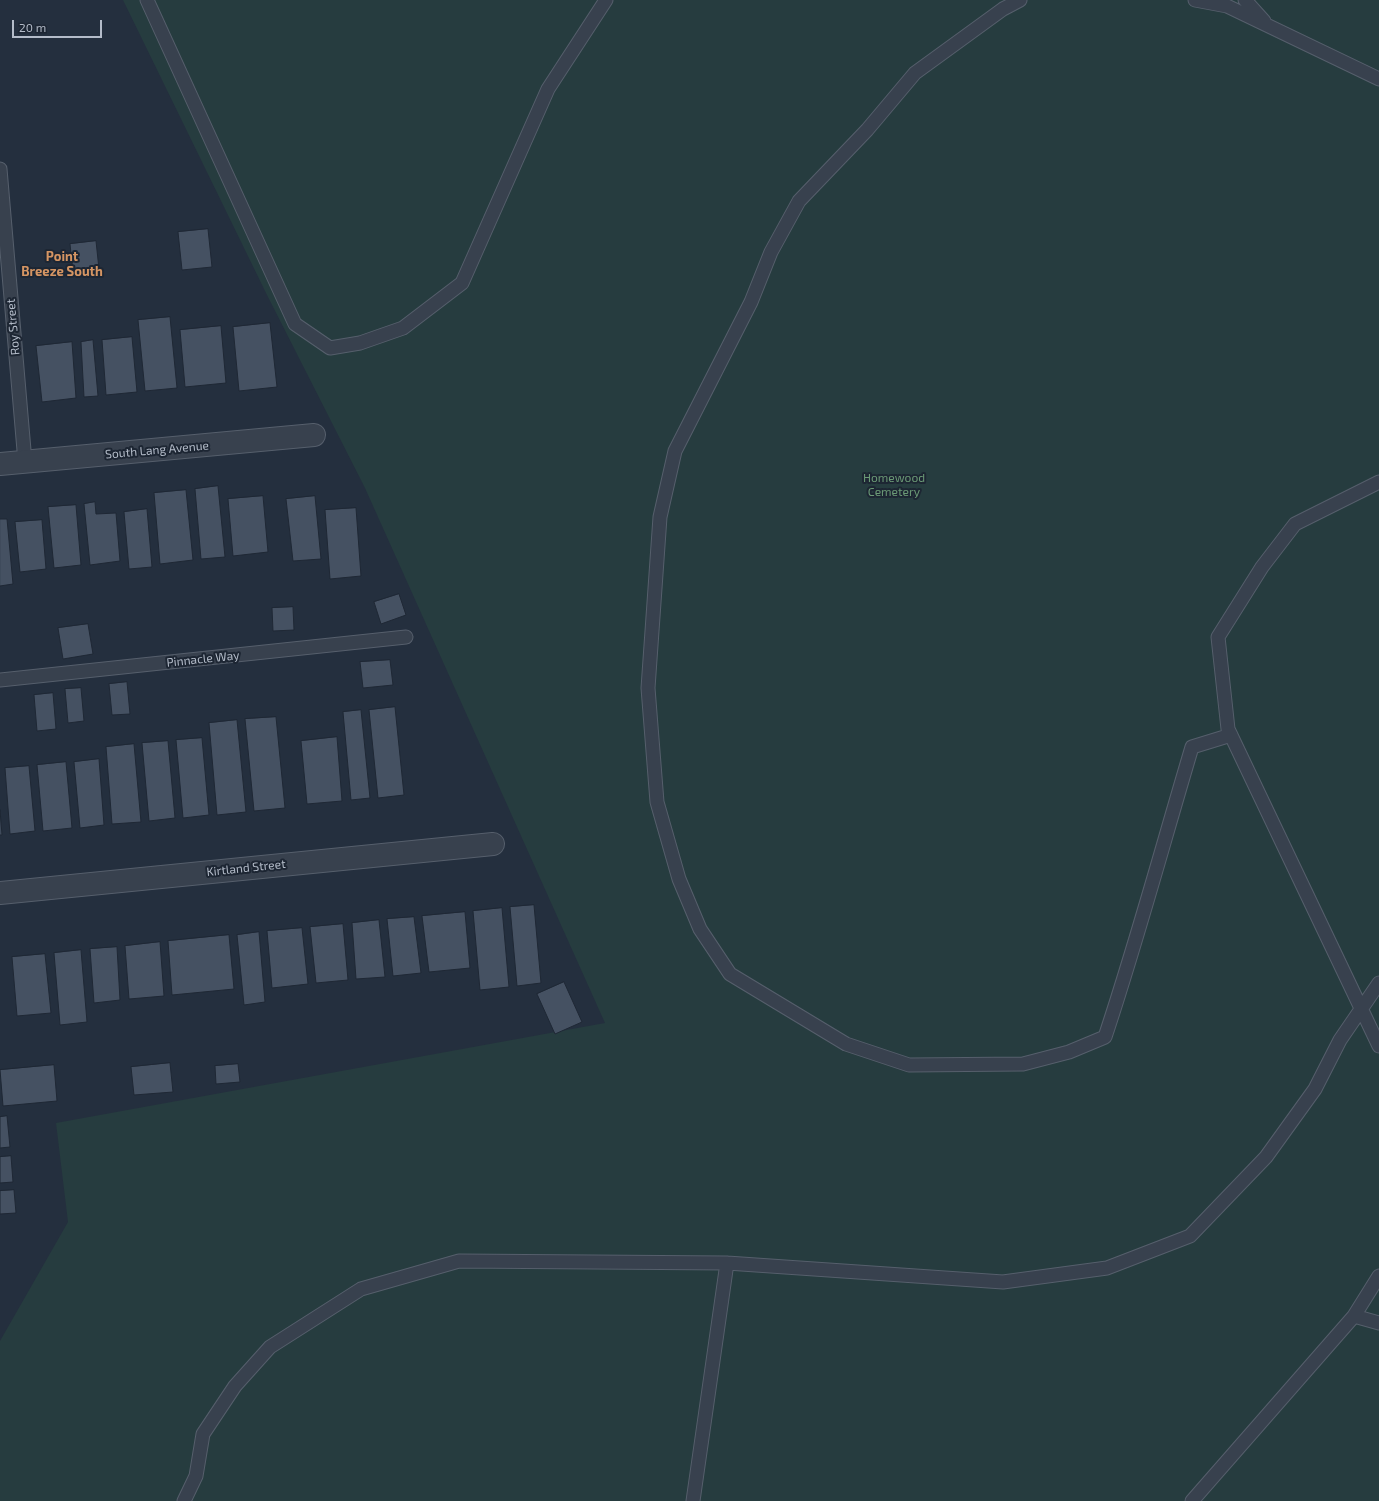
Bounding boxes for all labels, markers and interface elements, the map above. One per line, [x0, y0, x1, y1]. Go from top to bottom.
scale bar [14, 12, 104, 38]
text: 20 m [19, 20, 46, 34]
district label: Point Breeze South [21, 249, 103, 280]
street label: Roy Street [3, 298, 23, 356]
street label: South Lang Avenue [105, 438, 209, 462]
park label: Homewood Cemetery [863, 471, 925, 499]
street label: Pinnacle Way [166, 648, 240, 670]
street label: Kirtland Street [206, 857, 286, 879]

